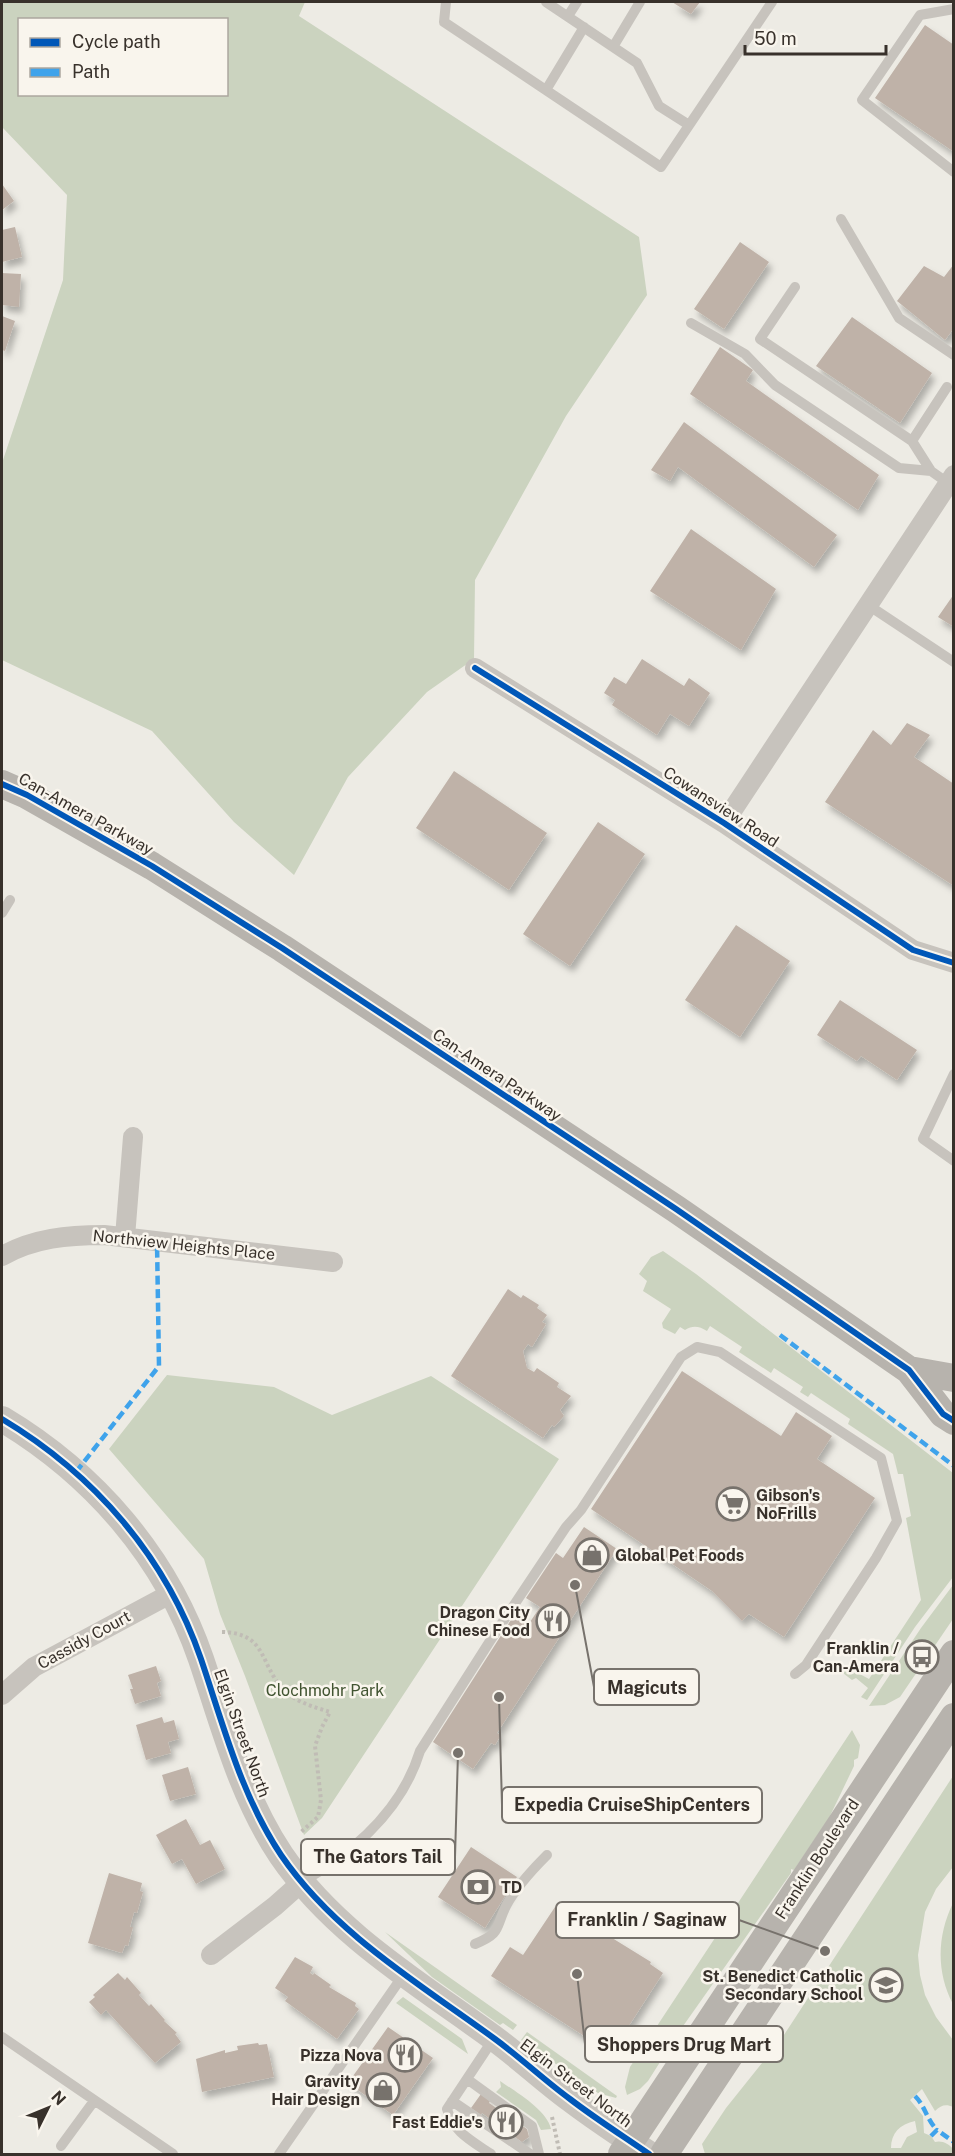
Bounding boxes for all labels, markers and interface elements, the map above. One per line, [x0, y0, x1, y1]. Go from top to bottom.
legend [18, 18, 228, 96]
scale bar [745, 18, 886, 56]
text: 50 m [754, 28, 797, 49]
text: Cycle path [72, 31, 161, 52]
text: Path [72, 61, 110, 82]
street label: Cowansview Road [660, 763, 782, 851]
street label: Can-Amera Parkway [15, 769, 157, 859]
street label: Can-Amera Parkway [429, 1025, 565, 1125]
street label: Northview Heights Place [92, 1226, 276, 1264]
supermarket icon: Gibson's NoFrills [715, 1486, 751, 1522]
place label: Gibson's NoFrills [756, 1486, 820, 1523]
shop icon: Global Pet Foods [574, 1537, 610, 1573]
place label: Global Pet Foods [615, 1546, 744, 1565]
place label: Dragon City Chinese Food [427, 1603, 530, 1640]
restaurant icon: Dragon City Chinese Food [535, 1603, 571, 1639]
street label: Cassidy Court [34, 1607, 134, 1673]
place label: Franklin / Can-Amera [813, 1639, 899, 1676]
bus stop icon: Franklin / Can-Amera [904, 1639, 940, 1675]
street label: Elgin Street North [210, 1666, 274, 1800]
callout: Magicuts [594, 1669, 699, 1705]
text: Magicuts [607, 1677, 687, 1698]
park label: Clochmohr Park [266, 1681, 384, 1700]
callout: Expedia CruiseShipCenters [502, 1787, 762, 1823]
text: Expedia CruiseShipCenters [514, 1794, 750, 1815]
street label: Franklin Boulevard [771, 1795, 863, 1923]
callout: The Gators Tail [301, 1839, 455, 1875]
text: The Gators Tail [313, 1846, 443, 1867]
bank icon: TD [460, 1869, 496, 1905]
place label: TD [501, 1878, 522, 1897]
callout: Franklin / Saginaw [556, 1902, 739, 1938]
text: Franklin / Saginaw [567, 1909, 727, 1930]
place label: St. Benedict Catholic Secondary School [702, 1967, 863, 2004]
school or university icon: St. Benedict Catholic Secondary School [868, 1967, 904, 2003]
callout: Shoppers Drug Mart [585, 2026, 783, 2062]
text: Shoppers Drug Mart [597, 2034, 771, 2055]
street label: Elgin Street North [516, 2035, 636, 2131]
restaurant icon: Pizza Nova [387, 2037, 423, 2073]
place label: Pizza Nova [300, 2046, 382, 2065]
place label: Gravity Hair Design [271, 2072, 360, 2109]
shop icon: Gravity Hair Design [365, 2072, 401, 2108]
north arrow [18, 2078, 78, 2138]
text: N [47, 2087, 70, 2109]
restaurant icon: Fast Eddie's [488, 2104, 524, 2140]
place label: Fast Eddie's [392, 2113, 483, 2132]

